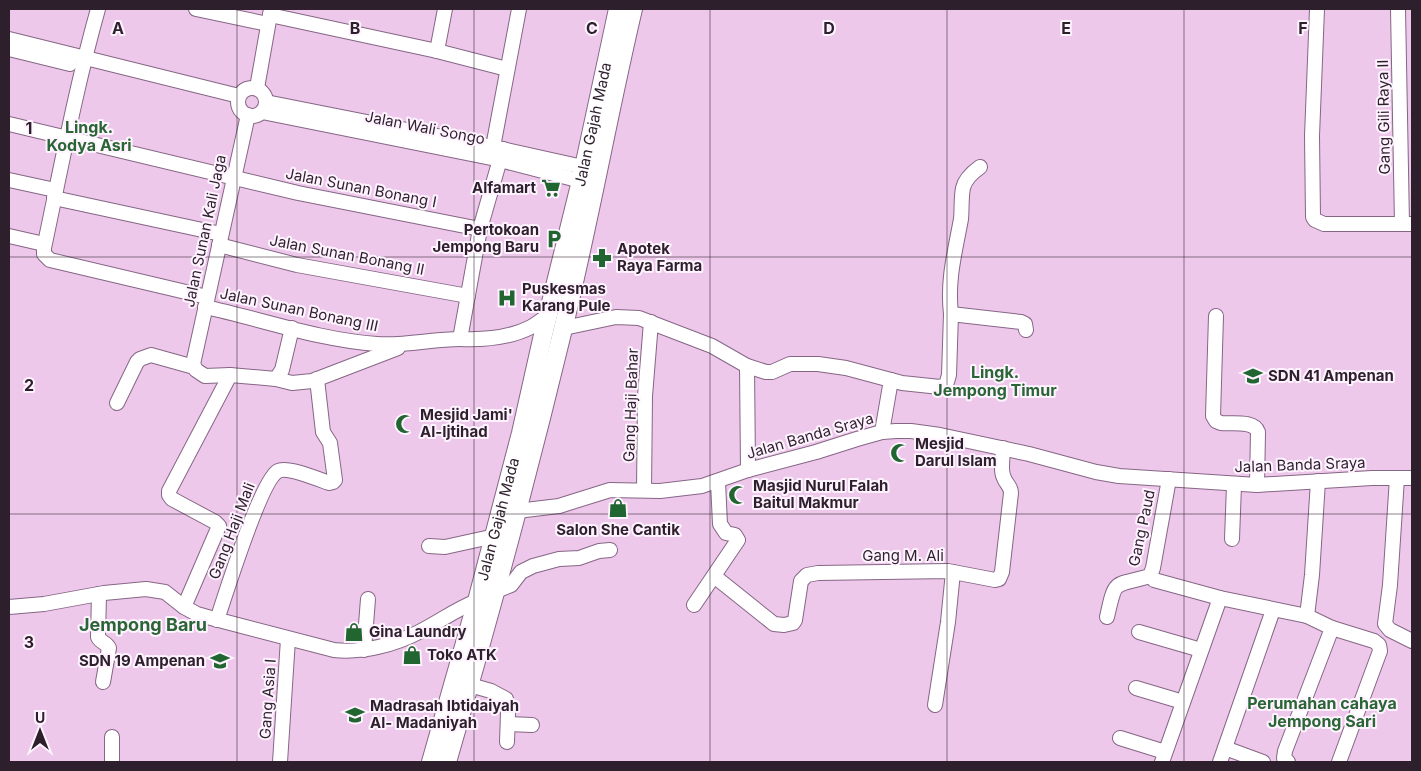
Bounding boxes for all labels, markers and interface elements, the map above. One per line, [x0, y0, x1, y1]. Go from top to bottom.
text: A [112, 18, 124, 38]
text: B [350, 18, 360, 38]
text: C [586, 18, 598, 38]
text: D [823, 18, 835, 38]
text: E [1061, 18, 1071, 38]
text: F [1298, 18, 1308, 38]
street label: Gang Gili Raya II [1373, 59, 1394, 175]
street label: Jalan Gajah Mada [570, 60, 615, 188]
street label: Jalan Wali Songo [364, 107, 487, 148]
district label: Lingk. Kodya Asri [46, 117, 132, 155]
text: 1 [26, 118, 32, 138]
street label: Jalan Sunan Kali Jaga [179, 153, 230, 309]
street label: Jalan Sunan Bonang I [284, 164, 438, 211]
supermarket icon: Alfamart [540, 177, 562, 199]
place label: Alfamart [472, 178, 536, 197]
place label: Pertokoan Jempong Baru [433, 220, 539, 256]
parking icon: Pertokoan Jempong Baru [543, 228, 565, 250]
street label: Jalan Sunan Bonang II [268, 230, 426, 279]
place label: Apotek Raya Farma [617, 239, 702, 275]
pharmacy icon: Apotek Raya Farma [591, 247, 613, 269]
place label: Puskesmas Karang Pule [522, 279, 611, 315]
street label: Jalan Sunan Bonang III [218, 283, 380, 336]
hospital icon: Puskesmas Karang Pule [496, 287, 518, 309]
street label: Gang Haji Bahar [619, 347, 642, 462]
district label: Lingk. Jempong Timur [933, 362, 1057, 400]
school or university icon: SDN 41 Ampenan [1242, 365, 1264, 387]
place label: SDN 41 Ampenan [1268, 366, 1394, 385]
text: 2 [24, 375, 34, 395]
place label: Mesjid Jami' Al-Ijtihad [420, 405, 513, 441]
street label: Jalan Banda Sraya [744, 408, 876, 463]
mosque icon: Mesjid Jami' Al-Ijtihad [394, 413, 416, 435]
place label: Mesjid Darul Islam [915, 434, 997, 470]
mosque icon: Mesjid Darul Islam [889, 442, 911, 464]
street label: Jalan Banda Sraya [1234, 453, 1366, 476]
street label: Jalan Gajah Mada [473, 455, 523, 583]
place label: Masjid Nurul Falah Baitul Makmur [753, 476, 888, 512]
street label: Gang Haji Mali [204, 480, 259, 582]
mosque icon: Masjid Nurul Falah Baitul Makmur [727, 484, 749, 506]
street label: Gang Paud [1124, 488, 1159, 568]
shop icon: Salon She Cantik [607, 497, 629, 519]
place label: Salon She Cantik [556, 520, 680, 539]
street label: Gang M. Ali [862, 546, 944, 565]
district label: Jempong Baru [79, 614, 207, 635]
shop icon: Gina Laundry [343, 621, 365, 643]
place label: Gina Laundry [369, 622, 467, 641]
text: 3 [24, 632, 34, 652]
shop icon: Toko ATK [401, 644, 423, 666]
place label: Toko ATK [427, 645, 497, 664]
school or university icon: SDN 19 Ampenan [209, 650, 231, 672]
place label: SDN 19 Ampenan [79, 651, 205, 670]
street label: Gang Asia I [255, 658, 280, 740]
district label: Perumahan cahaya Jempong Sari [1247, 693, 1397, 731]
place label: Madrasah Ibtidaiyah Al- Madaniyah [370, 696, 519, 732]
school or university icon: Madrasah Ibtidaiyah Al- Madaniyah [344, 704, 366, 726]
north arrow [15, 706, 65, 756]
text: U [35, 709, 45, 726]

